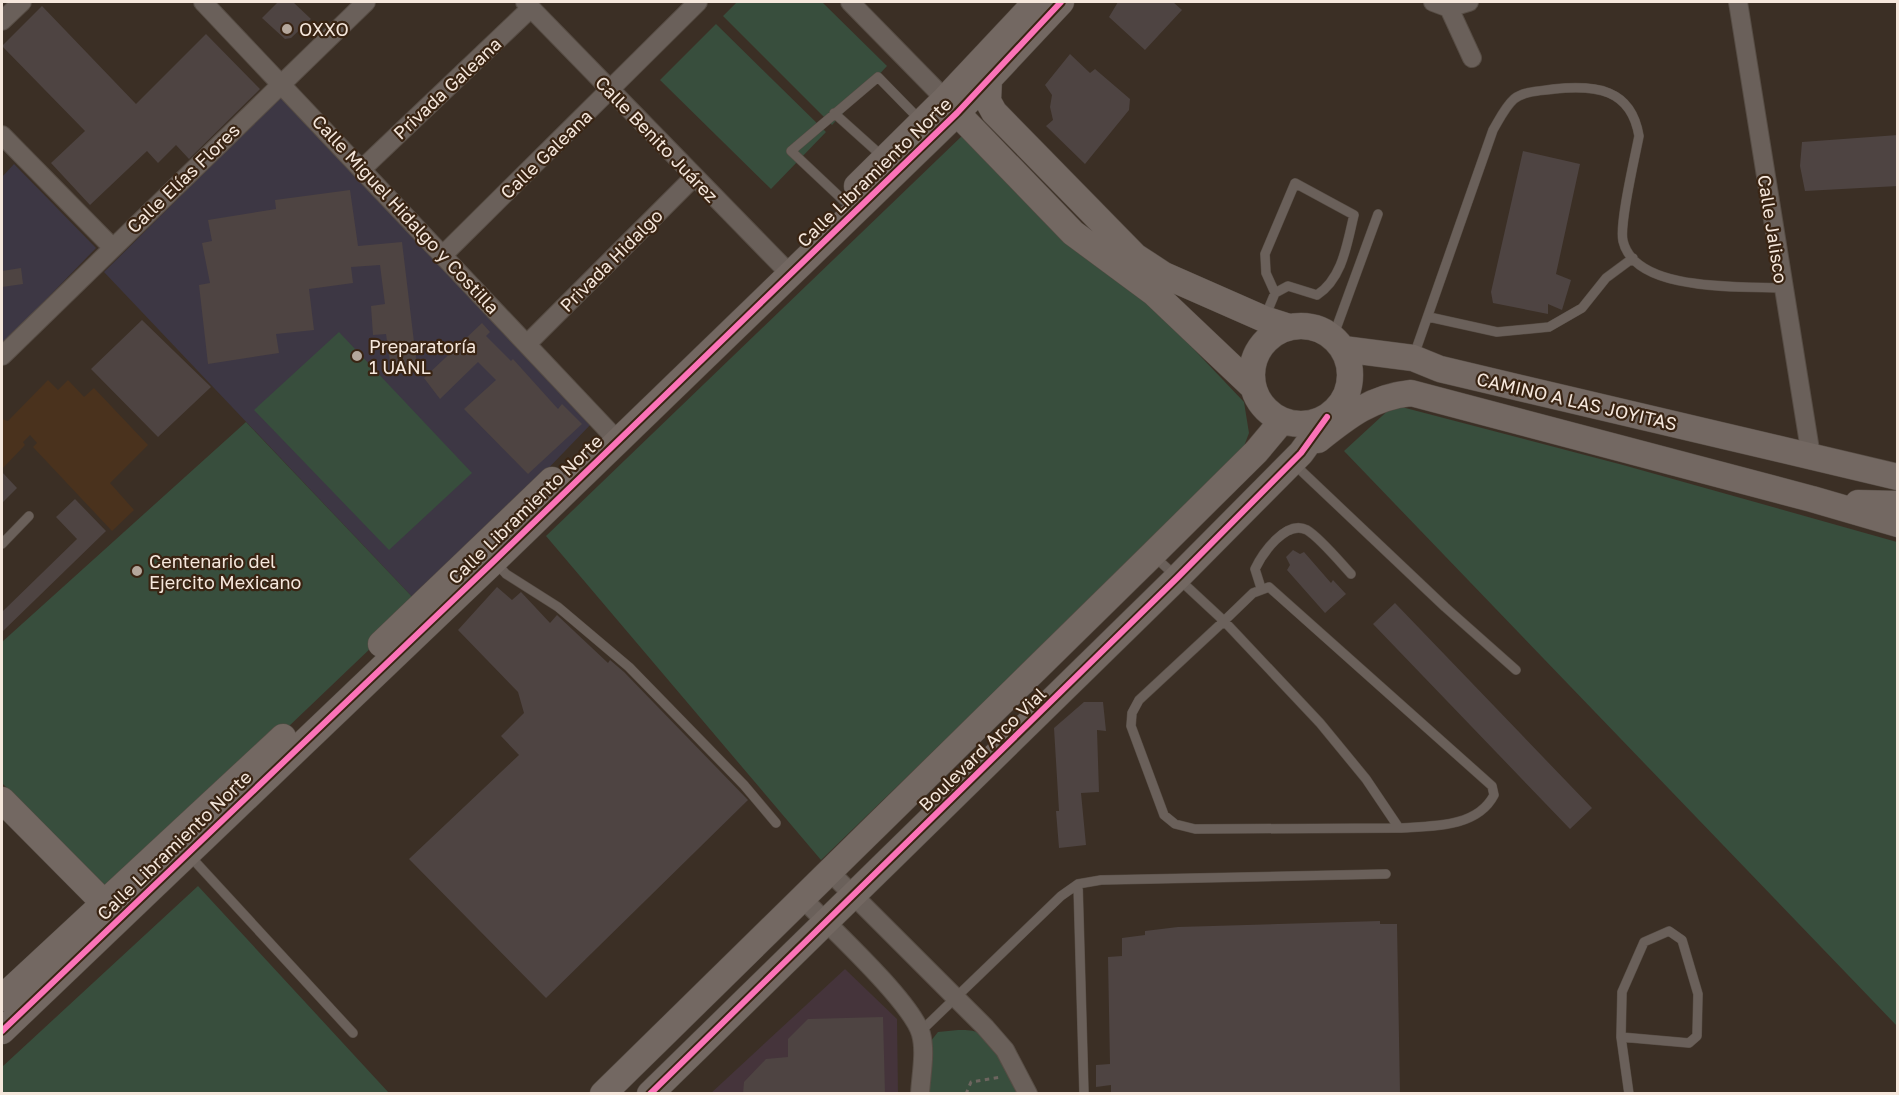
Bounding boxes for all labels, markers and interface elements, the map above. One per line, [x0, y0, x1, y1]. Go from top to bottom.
place label: OXXO [299, 18, 349, 40]
marker: OXXO [280, 22, 294, 36]
street label: Privada Galeana [389, 32, 505, 144]
street label: Calle Benito Juárez [591, 71, 723, 207]
street label: Calle Libramiento Norte [792, 93, 956, 251]
street label: Calle Galeana [496, 105, 596, 203]
street label: Calle Miguel Hidalgo y Costilla [308, 110, 504, 318]
street label: Calle Elías Flores [122, 119, 244, 237]
street label: Calle Jalisco [1754, 173, 1792, 285]
street label: Privada Hidalgo [555, 204, 667, 316]
place label: Preparatoría 1 UANL [369, 335, 476, 378]
marker: Preparatoría 1 UANL [350, 349, 364, 363]
street label: CAMINO A LAS JOYITAS [1475, 367, 1679, 435]
street label: Calle Libramiento Norte [443, 430, 607, 588]
place label: Centenario del Ejercito Mexicano [149, 550, 301, 593]
marker: Centenario del Ejercito Mexicano [130, 564, 144, 578]
street label: Boulevard Arco Vial [914, 682, 1050, 815]
street label: Calle Libramiento Norte [92, 766, 256, 924]

